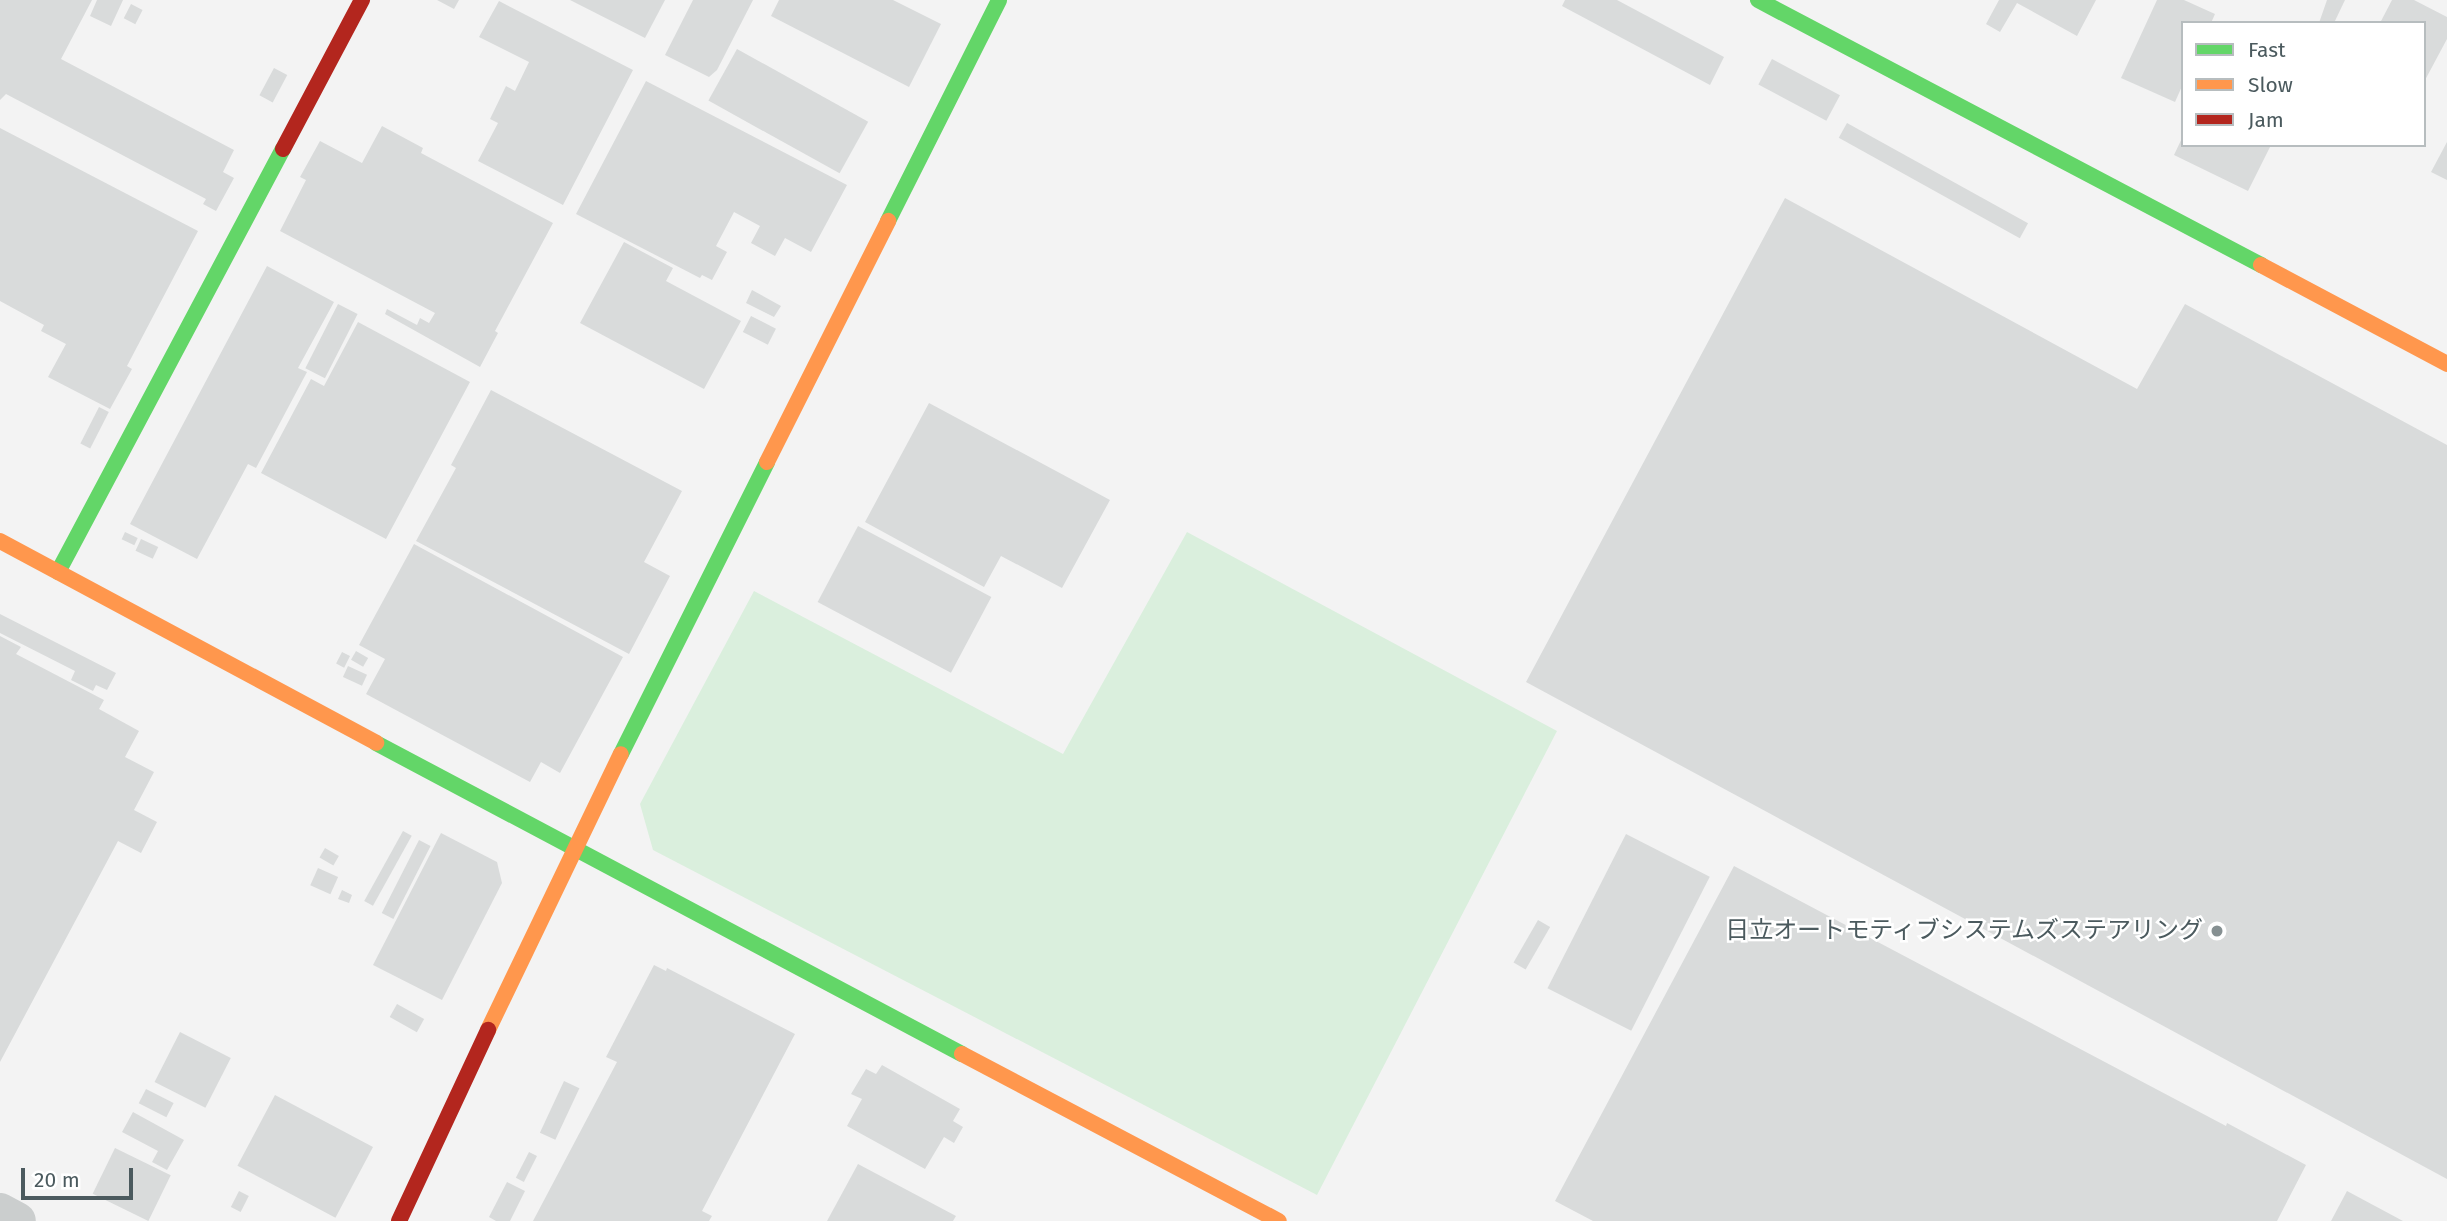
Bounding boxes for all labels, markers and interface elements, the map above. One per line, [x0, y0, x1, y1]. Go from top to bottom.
legend [2181, 21, 2426, 147]
text: Fast [2248, 37, 2286, 63]
text: Slow [2248, 72, 2293, 98]
text: Jam [2248, 107, 2284, 133]
place label: 日立オートモティブシステムズステアリング [1723, 917, 2203, 945]
marker: 日立オートモティブシステムズステアリング [2209, 923, 2225, 939]
scale bar [24, 1154, 136, 1198]
text: 20 m [34, 1167, 80, 1193]

